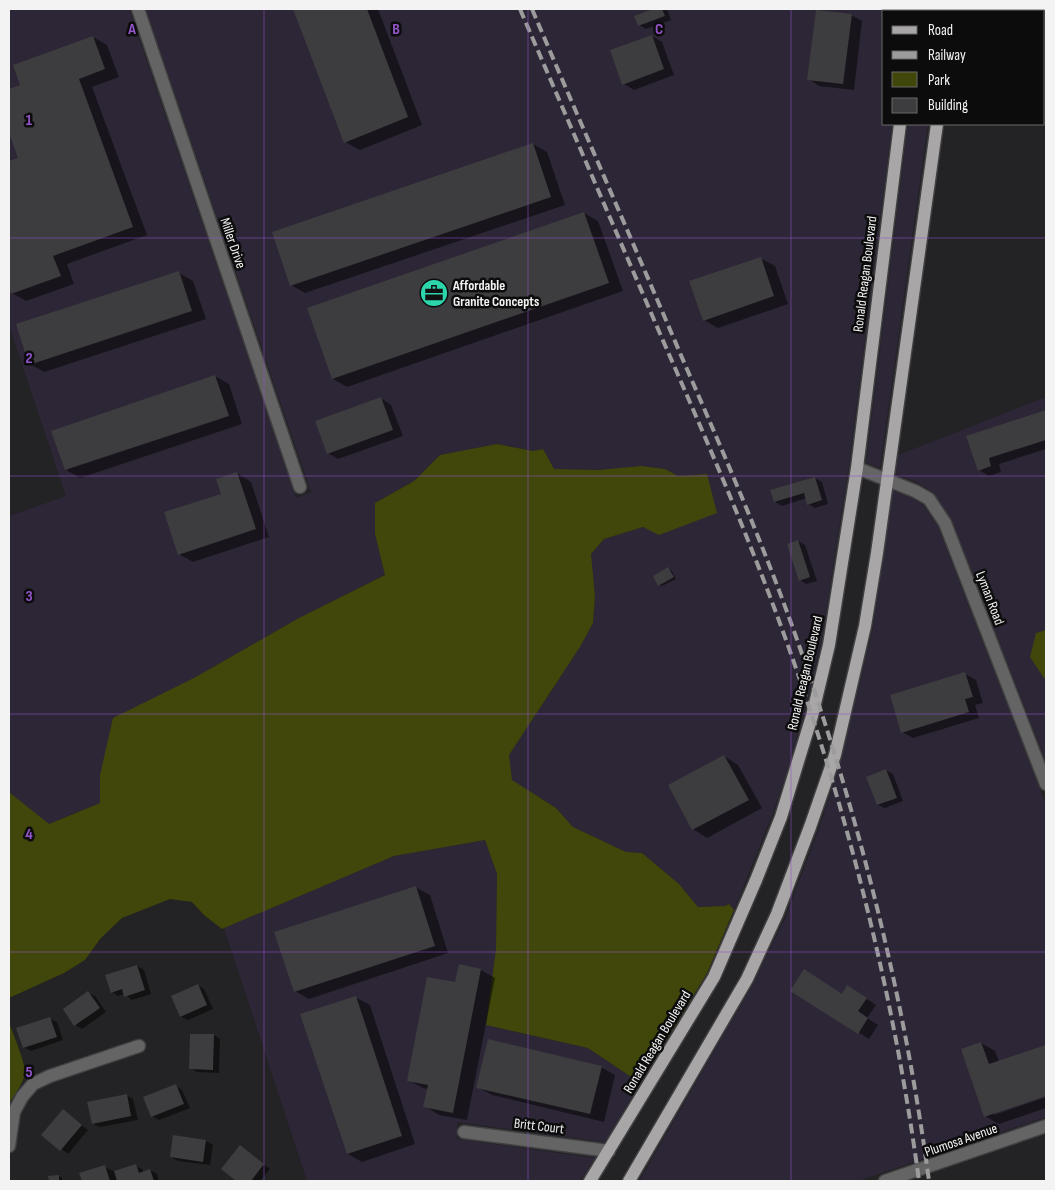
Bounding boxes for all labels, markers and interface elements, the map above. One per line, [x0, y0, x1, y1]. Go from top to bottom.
legend [882, 10, 1045, 125]
text: A [127, 20, 136, 39]
text: B [392, 20, 400, 39]
text: C [655, 20, 663, 39]
text: Road [928, 21, 953, 40]
text: Railway [928, 46, 966, 65]
text: Park [928, 71, 950, 90]
text: Building [928, 96, 968, 115]
text: 1 [26, 111, 33, 130]
street label: Miller Drive [216, 215, 250, 271]
street label: Ronald Reagan Boulevard [849, 215, 881, 333]
place label: Affordable Granite Concepts [452, 277, 539, 310]
office icon: Affordable Granite Concepts [419, 278, 449, 308]
text: 2 [25, 349, 33, 368]
street label: Lyman Road [972, 569, 1008, 627]
text: 3 [25, 587, 33, 606]
street label: Ronald Reagan Boulevard [784, 614, 826, 732]
text: 4 [25, 825, 33, 844]
street label: Ronald Reagan Boulevard [620, 987, 694, 1096]
text: 5 [25, 1063, 33, 1082]
street label: Britt Court [513, 1114, 565, 1138]
street label: Plumosa Avenue [922, 1120, 1000, 1160]

